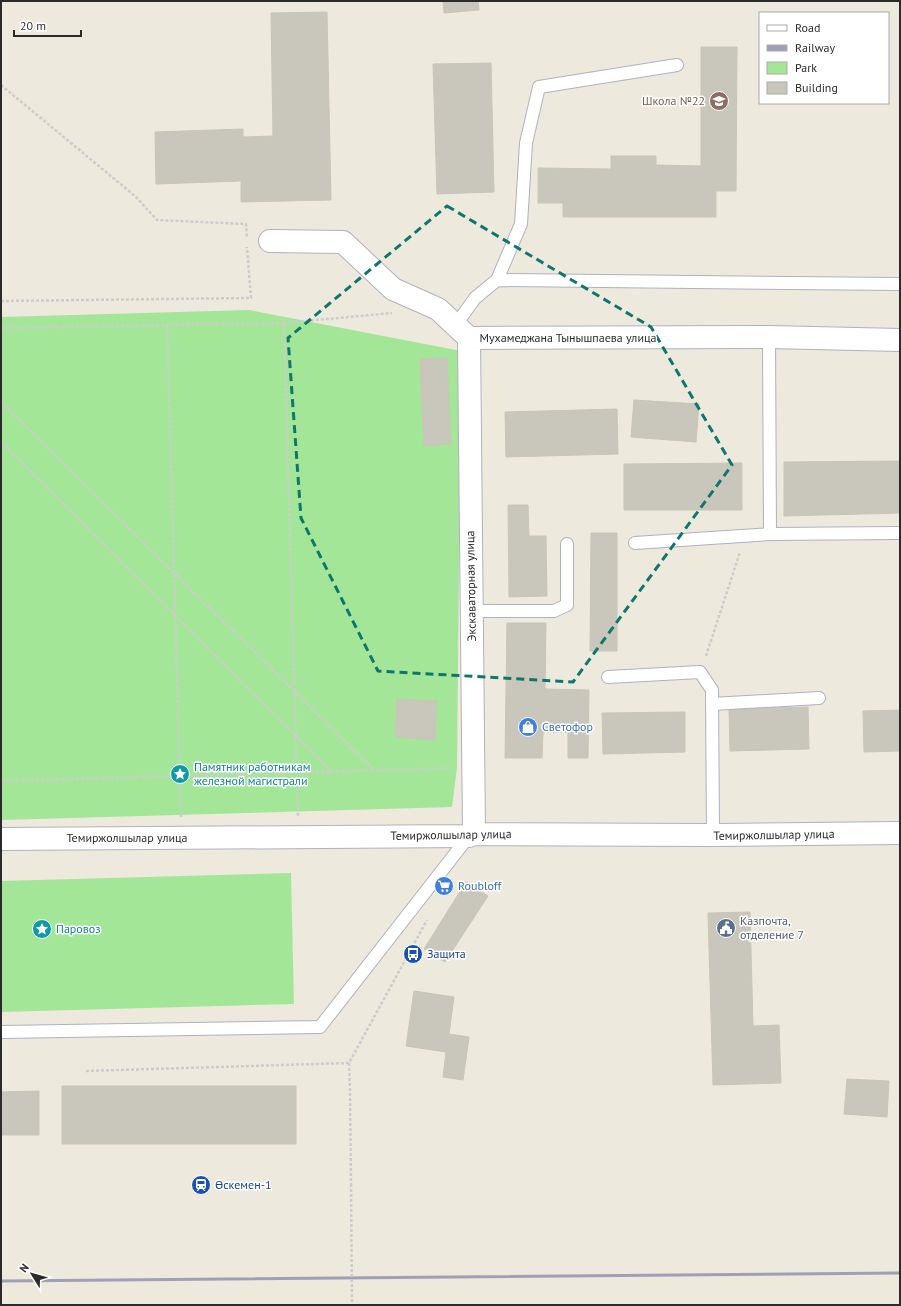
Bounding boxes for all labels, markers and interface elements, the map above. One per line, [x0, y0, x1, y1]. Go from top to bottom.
scale bar [14, 12, 81, 38]
legend [759, 12, 889, 104]
text: 20 m [20, 18, 46, 33]
text: Road [795, 20, 820, 35]
text: Railway [795, 40, 835, 55]
text: Park [795, 60, 817, 75]
text: Building [795, 80, 838, 95]
school or university icon: Школа №22 [708, 90, 730, 112]
place label: Школа №22 [642, 93, 705, 108]
street label: Мухамеджана Тынышпаева улица [480, 330, 657, 345]
street label: Экскаваторная улица [462, 530, 479, 642]
shop icon: Светофор [517, 716, 539, 738]
place label: Светофор [542, 719, 593, 734]
place label: Памятник работникам железной магистрали [194, 759, 310, 788]
place icon: Памятник работникам железной магистрали [169, 763, 191, 785]
street label: Темиржолшылар улица [390, 826, 512, 843]
street label: Темиржолшылар улица [713, 826, 835, 843]
street label: Темиржолшылар улица [66, 830, 188, 845]
supermarket icon: Roubloff [433, 875, 455, 897]
place label: Roubloff [458, 878, 503, 893]
place label: Казпочта, отделение 7 [740, 913, 804, 942]
public building icon: Казпочта, отделение 7 [715, 917, 737, 939]
place icon: Паровоз [31, 918, 53, 940]
place label: Паровоз [56, 921, 101, 936]
bus stop icon: Защита [402, 943, 424, 965]
place label: Защита [427, 946, 466, 961]
station icon: Өскемен-1 [190, 1174, 212, 1196]
place label: Өскемен-1 [215, 1177, 272, 1192]
north arrow [12, 1254, 52, 1294]
text: N [16, 1261, 32, 1275]

